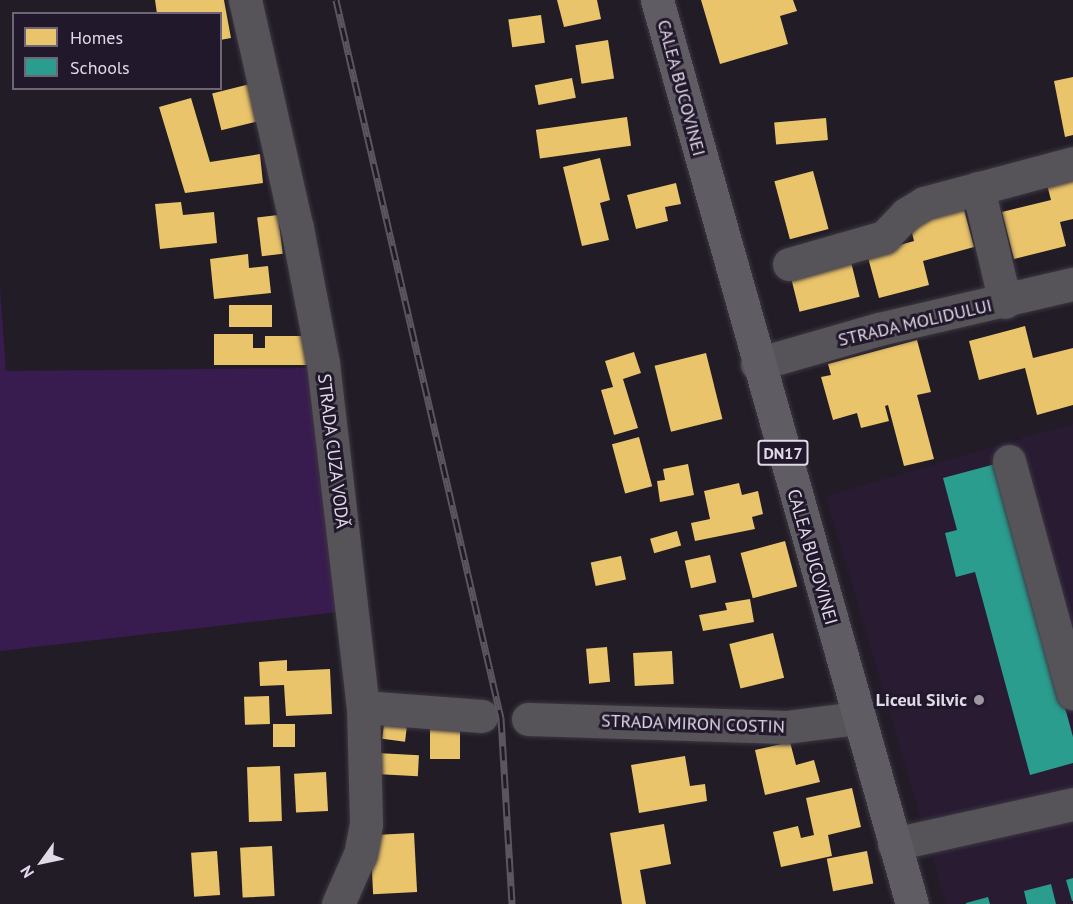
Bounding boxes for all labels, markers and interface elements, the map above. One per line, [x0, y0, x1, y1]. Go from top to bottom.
legend [12, 12, 222, 90]
street label: CALEA BUCOVINEI [652, 17, 710, 159]
text: Homes [70, 26, 123, 49]
text: Schools [70, 56, 130, 79]
street label: STRADA MOLIDULUI [836, 295, 994, 351]
street label: STRADA CUZA VODĂ [313, 371, 353, 531]
road number: DN17 [756, 440, 810, 466]
street label: CALEA BUCOVINEI [782, 486, 842, 628]
place label: Liceul Silvic [876, 689, 967, 711]
marker: Liceul Silvic [972, 693, 986, 707]
street label: STRADA MIRON COSTIN [600, 710, 786, 738]
north arrow [12, 832, 72, 892]
text: N [16, 862, 38, 882]

